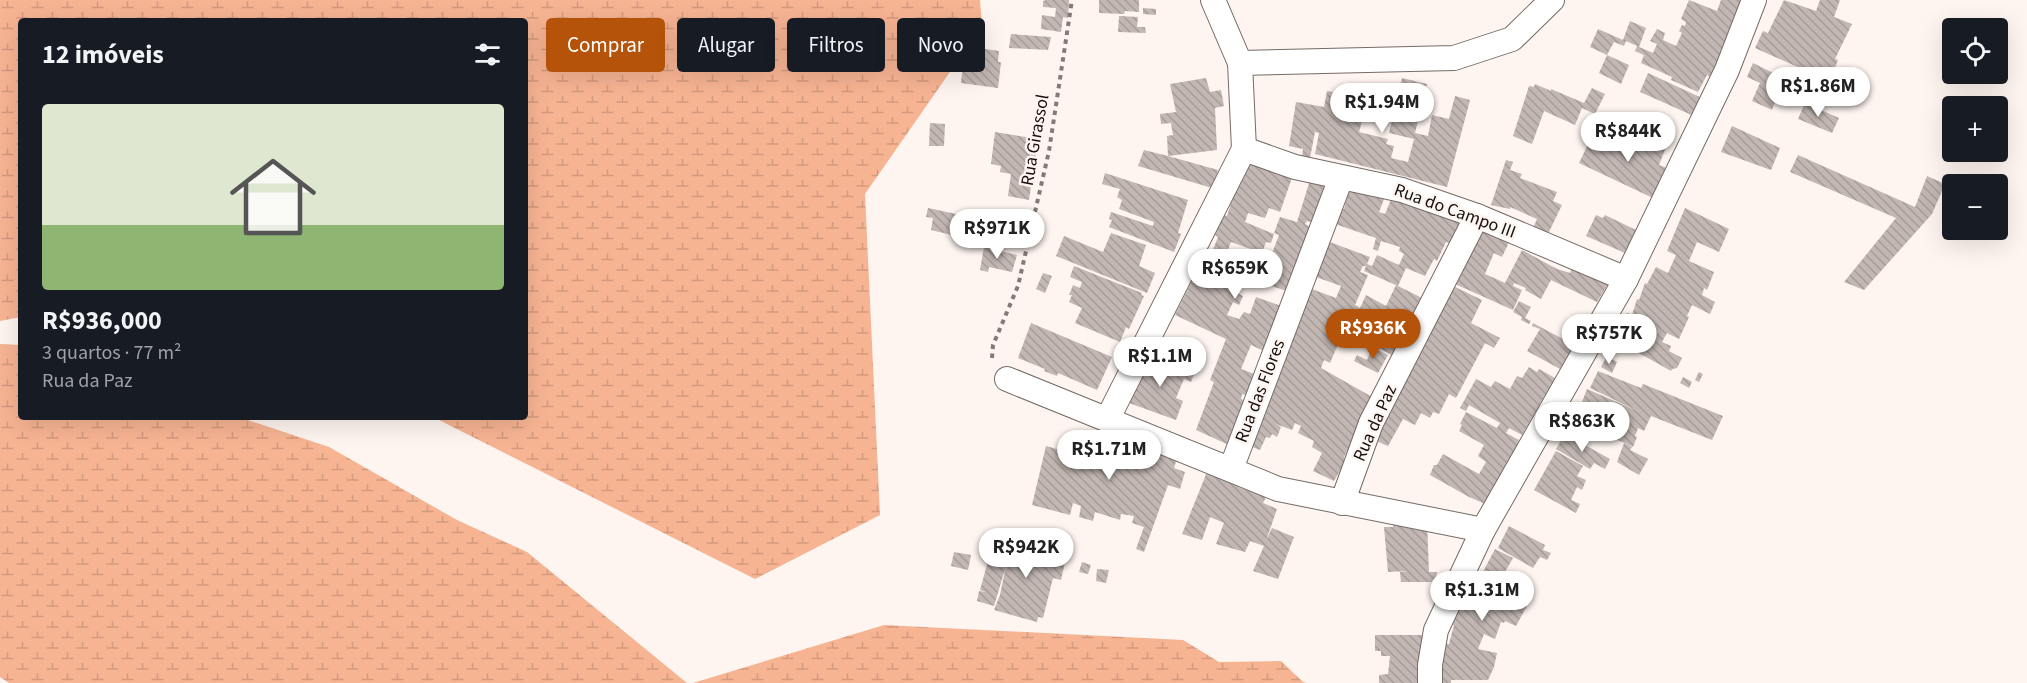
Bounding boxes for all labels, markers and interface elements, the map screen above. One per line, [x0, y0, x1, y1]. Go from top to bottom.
chip: Comprar [546, 18, 665, 72]
chip: Alugar [677, 18, 775, 72]
chip: Filtros [787, 18, 885, 72]
chip: Novo [897, 18, 985, 72]
map controls [1942, 18, 2008, 240]
button: locate [1942, 18, 2008, 84]
text: 12 imóveis [42, 36, 164, 73]
icon: filters [471, 38, 504, 71]
pin: R$1.86M [1763, 67, 1873, 118]
text: R$1.86M [1780, 72, 1856, 100]
pin: R$1.94M [1327, 83, 1437, 134]
text: R$1.94M [1344, 88, 1420, 116]
street label: Rua Girassol [1015, 92, 1055, 188]
button: + [1942, 96, 2008, 162]
pin: R$844K [1579, 112, 1677, 163]
text: R$844K [1595, 117, 1661, 145]
icon: home [219, 143, 327, 251]
button: − [1942, 174, 2008, 240]
street label: Rua do Campo III [1391, 177, 1519, 245]
pin: R$971K [948, 209, 1046, 260]
text: R$971K [964, 214, 1030, 242]
pin: R$659K [1186, 249, 1284, 300]
text: R$659K [1202, 254, 1268, 282]
text: R$936,000 [42, 302, 162, 339]
pin: R$936K [1324, 309, 1422, 360]
text: R$936K [1340, 314, 1406, 342]
pin: R$757K [1560, 314, 1658, 365]
text: R$757K [1576, 319, 1642, 347]
street label: Rua das Flores [1229, 336, 1291, 446]
pin: R$1.1M [1111, 337, 1209, 388]
text: 3 quartos · 77 m² [42, 339, 181, 367]
text: R$1.1M [1127, 342, 1193, 370]
text: Rua da Paz [42, 367, 133, 395]
street label: Rua da Paz [1347, 380, 1403, 465]
pin: R$863K [1533, 402, 1631, 453]
text: R$863K [1549, 407, 1615, 435]
pin: R$1.71M [1054, 430, 1164, 481]
text: R$1.71M [1071, 435, 1147, 463]
pin: R$942K [977, 528, 1075, 579]
text: R$942K [993, 533, 1059, 561]
pin: R$1.31M [1427, 571, 1537, 622]
text: R$1.31M [1444, 576, 1520, 604]

